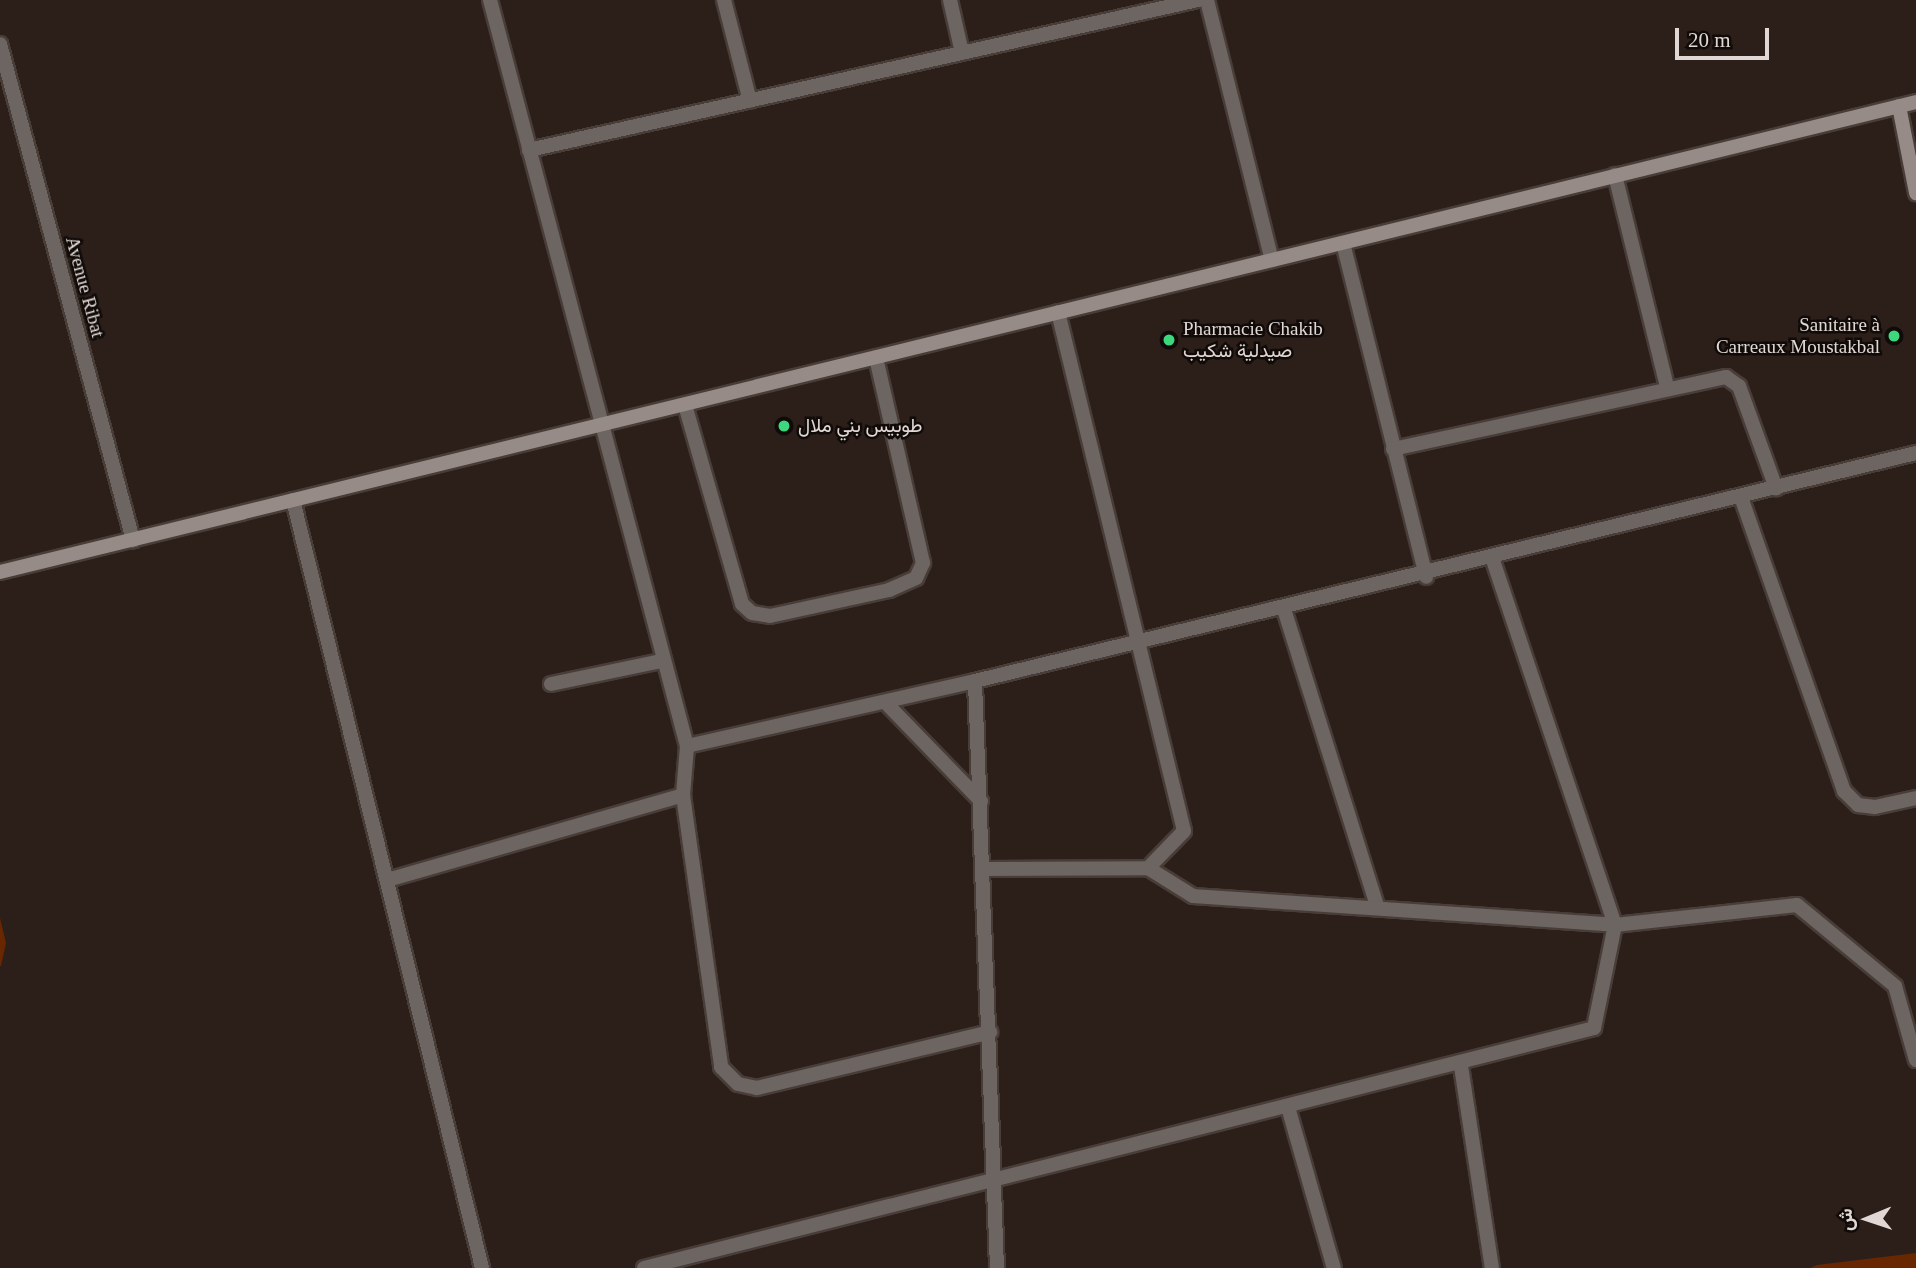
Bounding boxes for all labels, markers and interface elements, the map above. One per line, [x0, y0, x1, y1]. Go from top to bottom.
scale bar [1678, 14, 1772, 58]
text: 20 m [1688, 28, 1731, 52]
street label: Avenue Ribat [61, 234, 109, 340]
place label: Sanitaire à Carreaux Moustakbal [1716, 314, 1880, 358]
place label: Pharmacie Chakib صيدلية شكيب [1183, 318, 1323, 362]
marker: Sanitaire à Carreaux Moustakbal [1886, 328, 1902, 344]
marker: Pharmacie Chakib صيدلية شكيب [1161, 332, 1177, 348]
place label: طوبيس بني ملال [798, 415, 922, 437]
marker: طوبيس بني ملال [776, 418, 792, 434]
north arrow [1832, 1184, 1902, 1254]
text: ش [1835, 1208, 1856, 1232]

